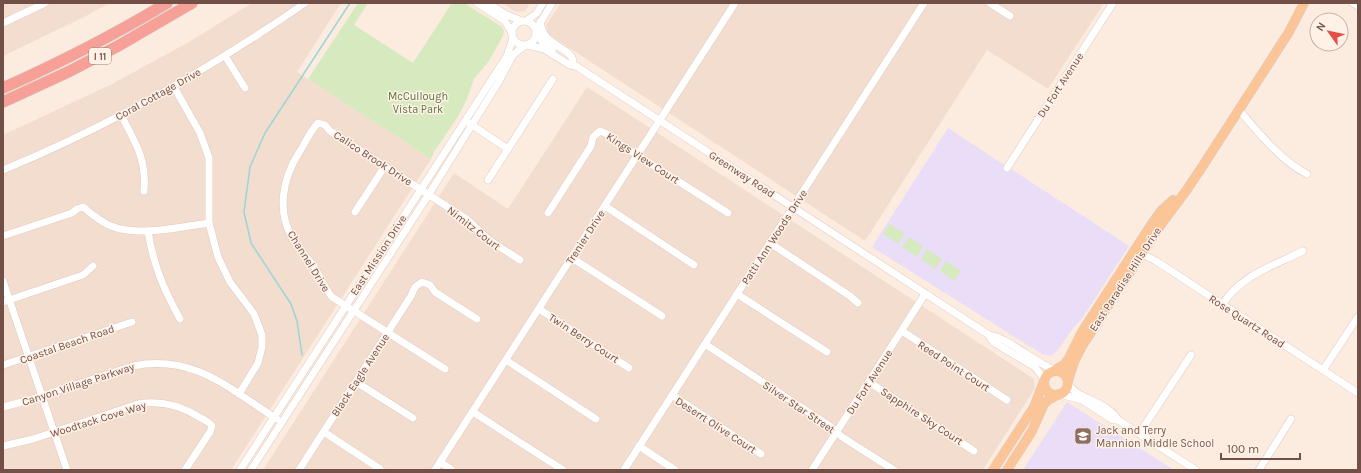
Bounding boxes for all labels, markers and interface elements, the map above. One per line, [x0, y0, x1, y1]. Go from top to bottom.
north arrow [1309, 12, 1349, 52]
text: N [1313, 20, 1329, 34]
road number: I 11 [89, 48, 111, 64]
street label: Du Fort Avenue [1035, 50, 1086, 120]
street label: Coral Cottage Drive [113, 65, 204, 123]
park label: McCullough Vista Park [388, 90, 448, 116]
street label: Calico Brook Drive [331, 128, 415, 189]
street label: Kings View Court [604, 130, 682, 187]
street label: Greenway Road [706, 148, 777, 201]
street label: Patti Ann Woods Drive [739, 187, 810, 287]
street label: Nimitz Court [445, 204, 503, 253]
street label: Trenier Drive [563, 207, 608, 267]
street label: East Mission Drive [348, 212, 409, 298]
street label: East Paradise Hills Drive [1087, 224, 1164, 334]
street label: Channel Drive [285, 228, 333, 295]
street label: Rose Quartz Road [1206, 292, 1287, 351]
street label: Twin Berry Court [546, 311, 621, 366]
street label: Coastal Beach Road [18, 322, 116, 367]
street label: Black Eagle Avenue [329, 331, 392, 419]
street label: Reed Point Court [915, 338, 992, 395]
street label: Du Fort Avenue [844, 347, 895, 417]
street label: Canyon Village Parkway [20, 360, 136, 409]
street label: Silver Star Street [760, 378, 837, 436]
street label: Sapphire Sky Court [878, 385, 965, 448]
street label: Deserrt Olive Court [673, 394, 759, 456]
street label: Woodtack Cove Way [48, 399, 148, 440]
place label: Jack and Terry Mannion Middle School [1096, 424, 1214, 450]
school or university icon: Jack and Terry Mannion Middle School [1073, 426, 1093, 446]
scale bar [1221, 435, 1300, 461]
text: 100 m [1227, 442, 1259, 456]

